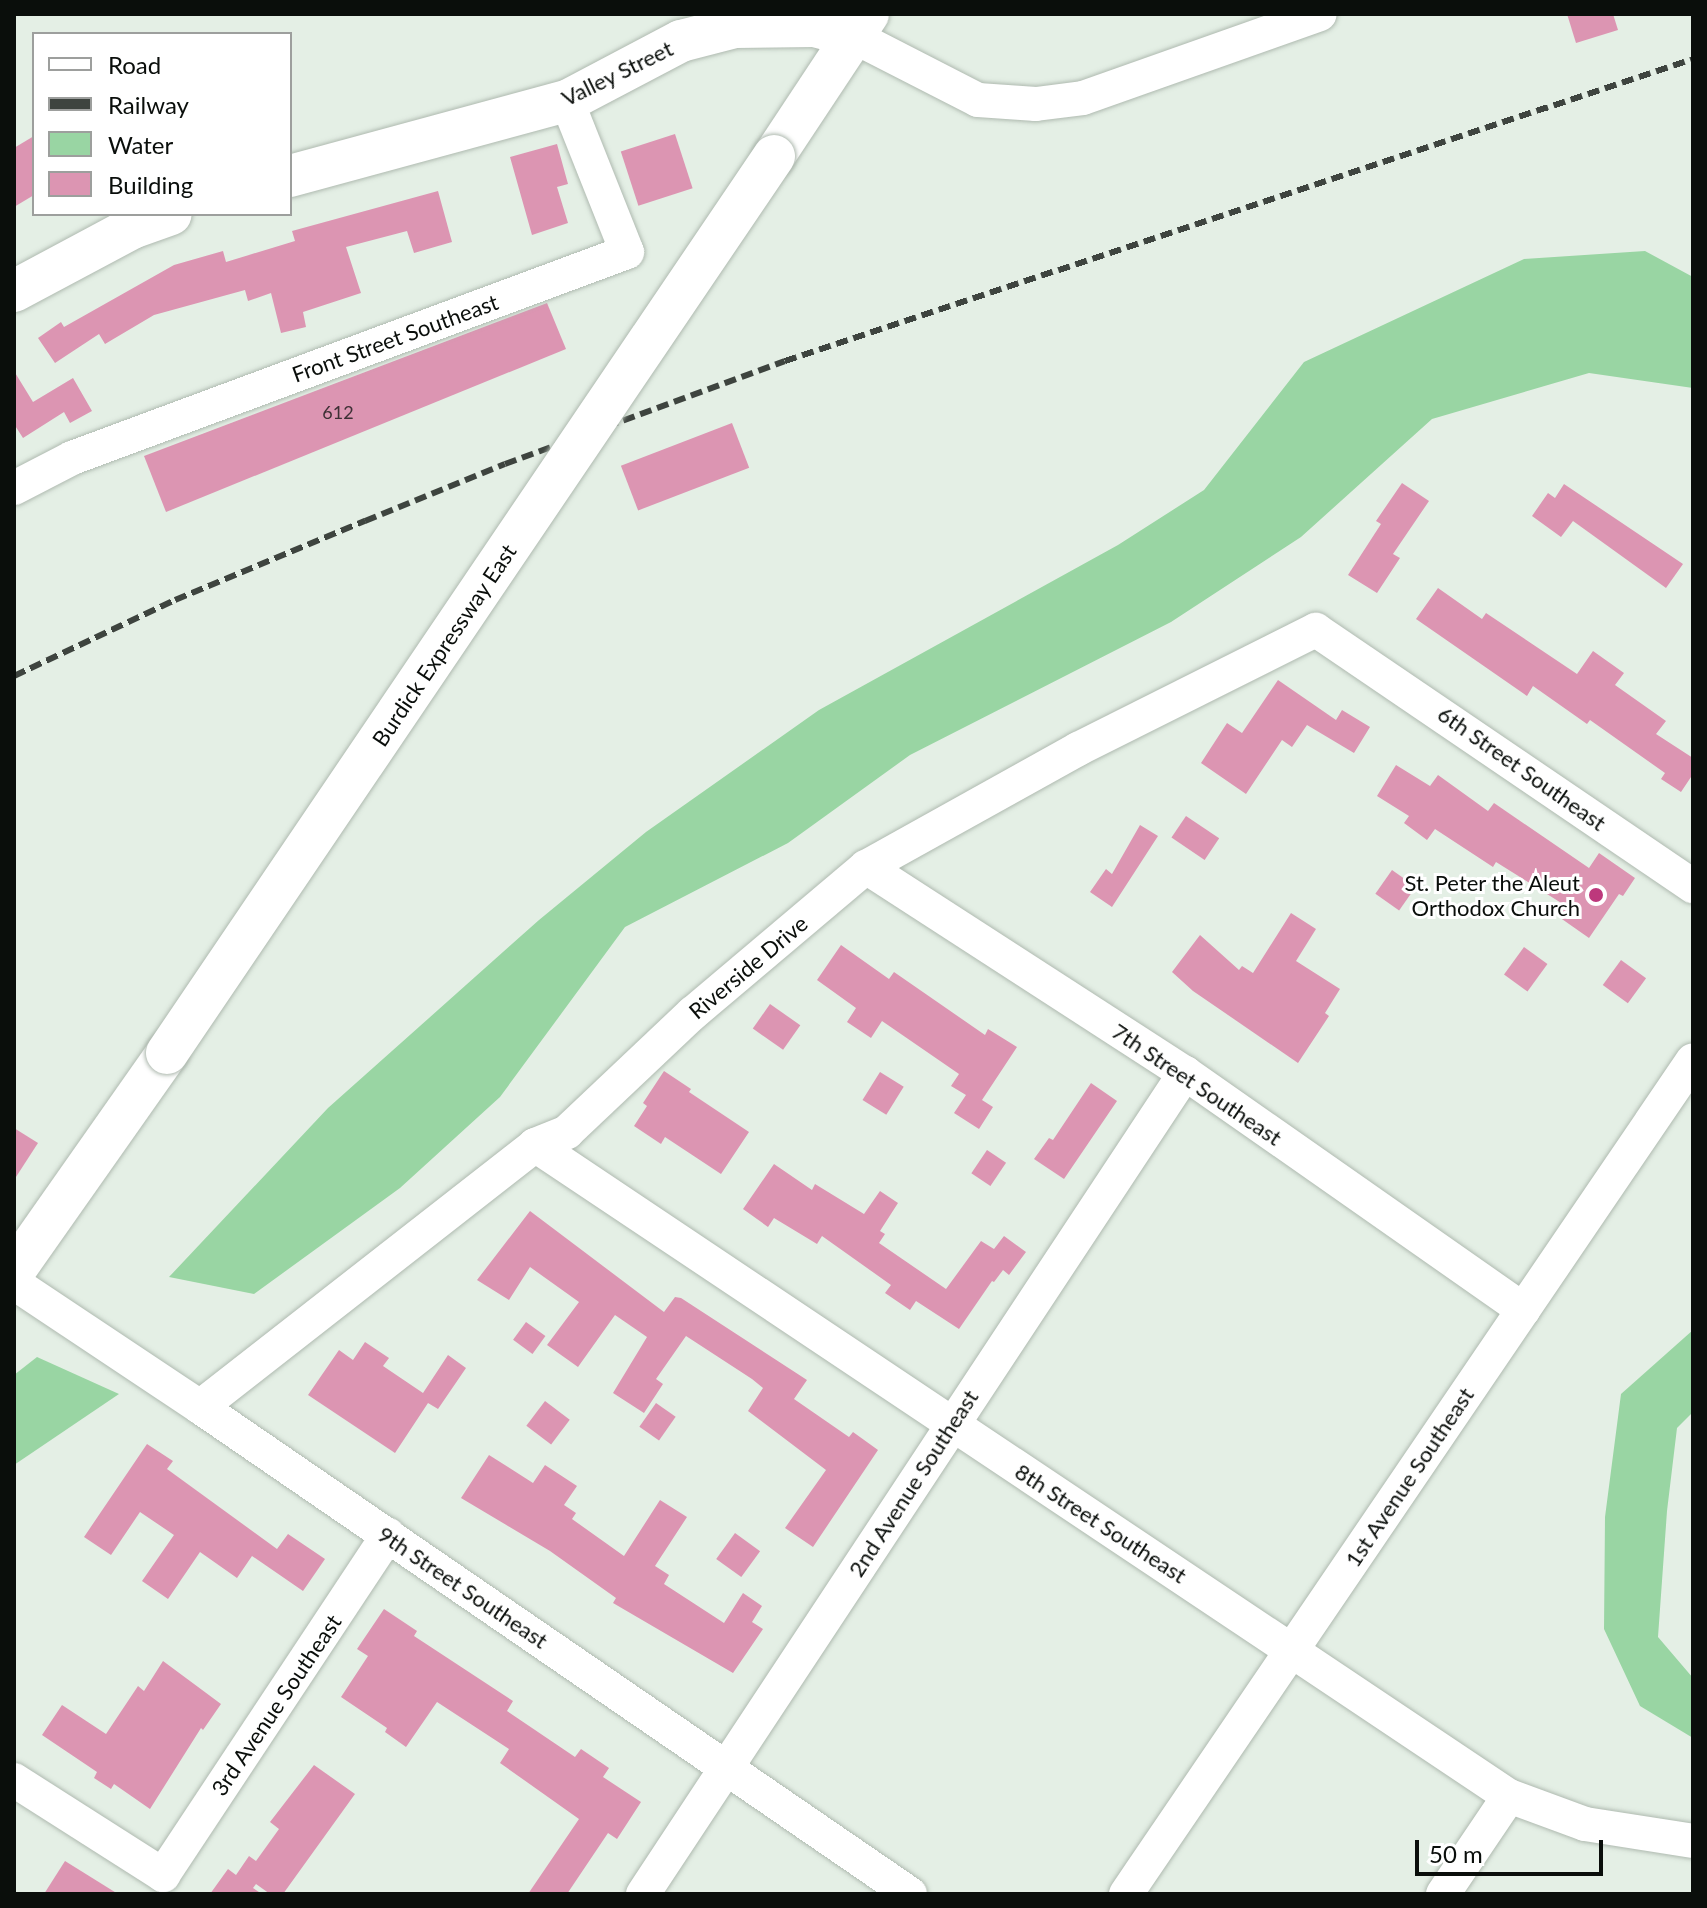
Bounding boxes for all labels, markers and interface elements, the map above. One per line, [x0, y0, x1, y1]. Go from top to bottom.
legend [32, 32, 292, 216]
street label: Valley Street [557, 35, 677, 111]
text: Road [108, 50, 161, 79]
text: Railway [108, 90, 189, 119]
text: Water [108, 130, 173, 159]
text: Building [108, 170, 193, 199]
street label: Front Street Southeast [288, 288, 502, 388]
house number: 612 [322, 401, 354, 423]
street label: Burdick Expressway East [366, 539, 522, 751]
street label: 6th Street Southeast [1433, 700, 1611, 836]
place label: St. Peter the Aleut Orthodox Church [1403, 869, 1580, 920]
marker: St. Peter the Aleut Orthodox Church [1587, 886, 1605, 904]
street label: Riverside Drive [683, 910, 813, 1024]
street label: 7th Street Southeast [1107, 1017, 1287, 1151]
street label: 1st Avenue Southeast [1339, 1382, 1479, 1572]
street label: 2nd Avenue Southeast [843, 1384, 983, 1582]
street label: 8th Street Southeast [1010, 1458, 1192, 1588]
street label: 9th Street Southeast [373, 1520, 553, 1654]
street label: 3rd Avenue Southeast [205, 1609, 347, 1801]
scale bar [1419, 1824, 1607, 1874]
text: 50 m [1429, 1839, 1483, 1868]

